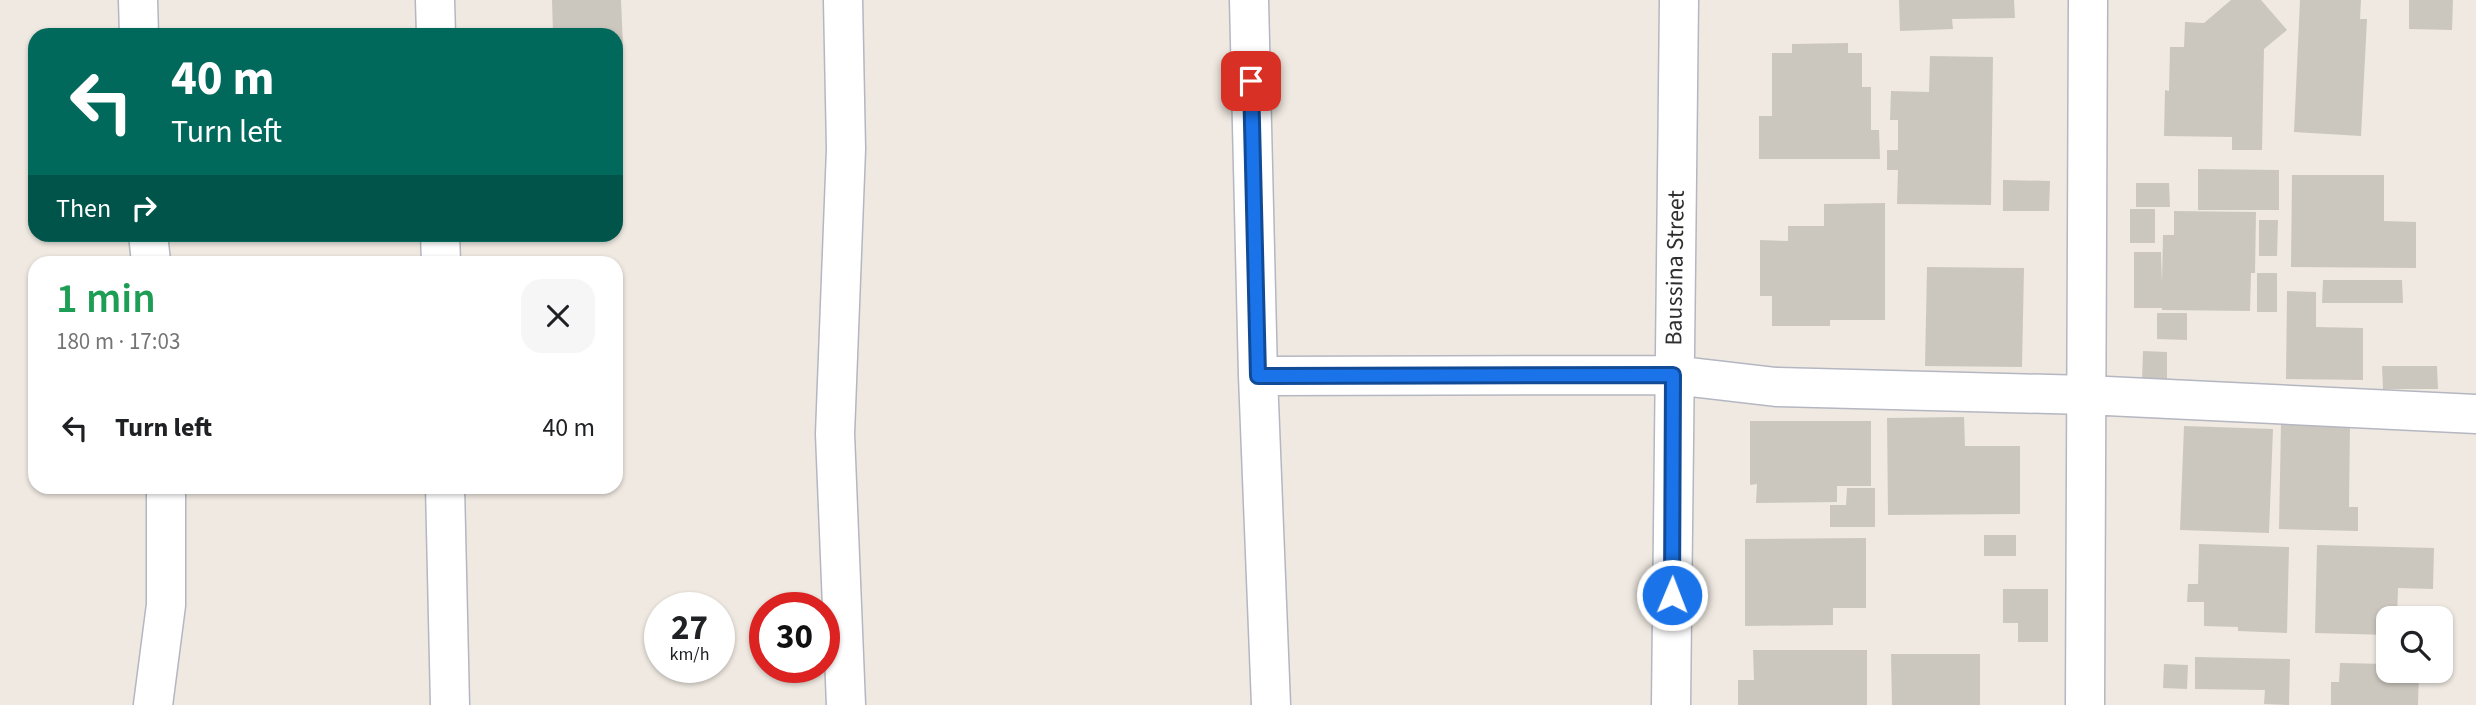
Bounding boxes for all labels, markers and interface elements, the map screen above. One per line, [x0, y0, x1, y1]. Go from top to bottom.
text: 40 m [171, 44, 275, 114]
pin [1221, 51, 1281, 111]
icon: left [56, 56, 147, 147]
icon: arrive [1232, 62, 1270, 100]
text: Turn left [171, 109, 282, 155]
icon: right [125, 189, 163, 227]
text: Then [56, 190, 111, 227]
street label: Baussina Street [1656, 190, 1694, 346]
text: 1 min [56, 269, 156, 329]
button: close [521, 279, 595, 353]
text: 180 m · 17:03 [56, 325, 180, 358]
icon: left [56, 409, 94, 447]
text: Turn left [115, 409, 212, 446]
text: 40 m [542, 409, 595, 446]
position arrow [1635, 558, 1709, 632]
speed limit sign: 30 [749, 592, 840, 683]
text: 27 [671, 603, 708, 653]
map controls [2376, 606, 2453, 683]
button: search [2376, 606, 2453, 683]
text: km/h [670, 642, 709, 667]

